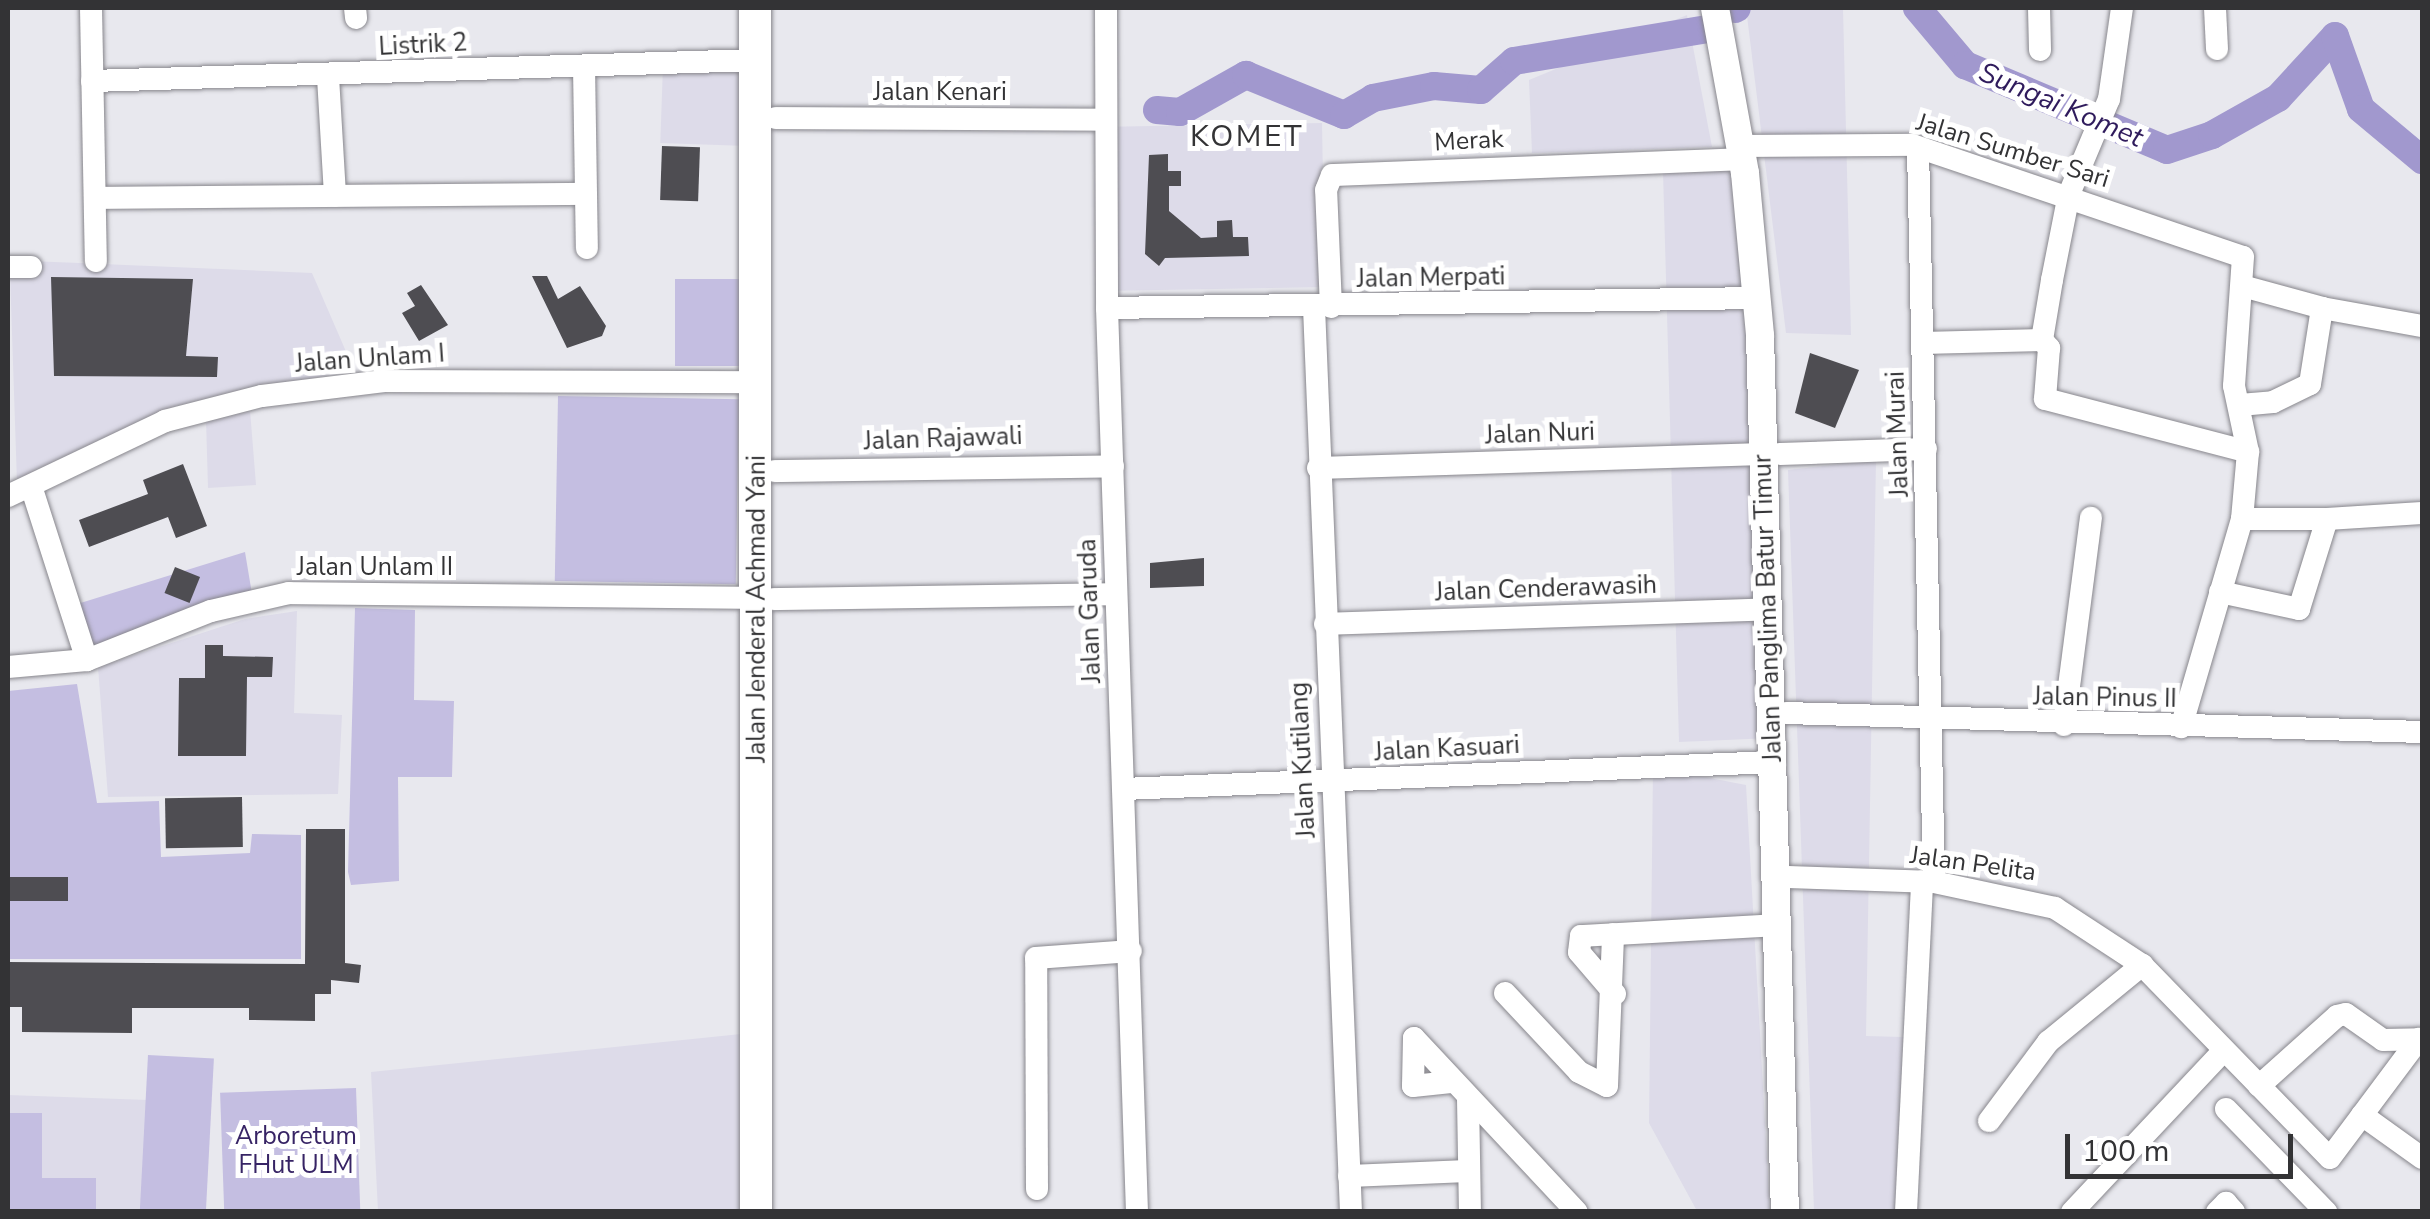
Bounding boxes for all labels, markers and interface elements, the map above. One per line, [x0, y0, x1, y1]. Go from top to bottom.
street label: Listrik 2 [378, 28, 468, 62]
water label: Sungai Komet [1974, 55, 2148, 155]
street label: Jalan Kenari [873, 77, 1007, 107]
street label: Jalan Sumber Sari [1913, 107, 2113, 195]
district label: KOMET [1190, 119, 1304, 155]
street label: Merak [1434, 124, 1504, 158]
street label: Jalan Merpati [1356, 262, 1506, 294]
street label: Jalan Unlam I [294, 339, 446, 379]
street label: Jalan Murai [1881, 371, 1915, 497]
street label: Jalan Nuri [1485, 417, 1595, 451]
street label: Jalan Rajawali [863, 421, 1023, 457]
street label: Jalan Panglima Batur Timur [1748, 454, 1788, 762]
street label: Jalan Jenderal Achmad Yani [742, 455, 772, 763]
street label: Jalan Garuda [1072, 538, 1108, 684]
street label: Jalan Unlam II [297, 552, 453, 582]
street label: Jalan Cenderawasih [1435, 570, 1657, 608]
street label: Jalan Kutilang [1284, 681, 1322, 839]
street label: Jalan Pinus II [2033, 682, 2177, 714]
street label: Jalan Kasuari [1374, 730, 1520, 768]
street label: Jalan Pelita [1908, 840, 2038, 888]
scale bar [2070, 1114, 2298, 1176]
park label: Arboretum FHut ULM [235, 1122, 357, 1181]
text: 100 m [2082, 1131, 2169, 1172]

